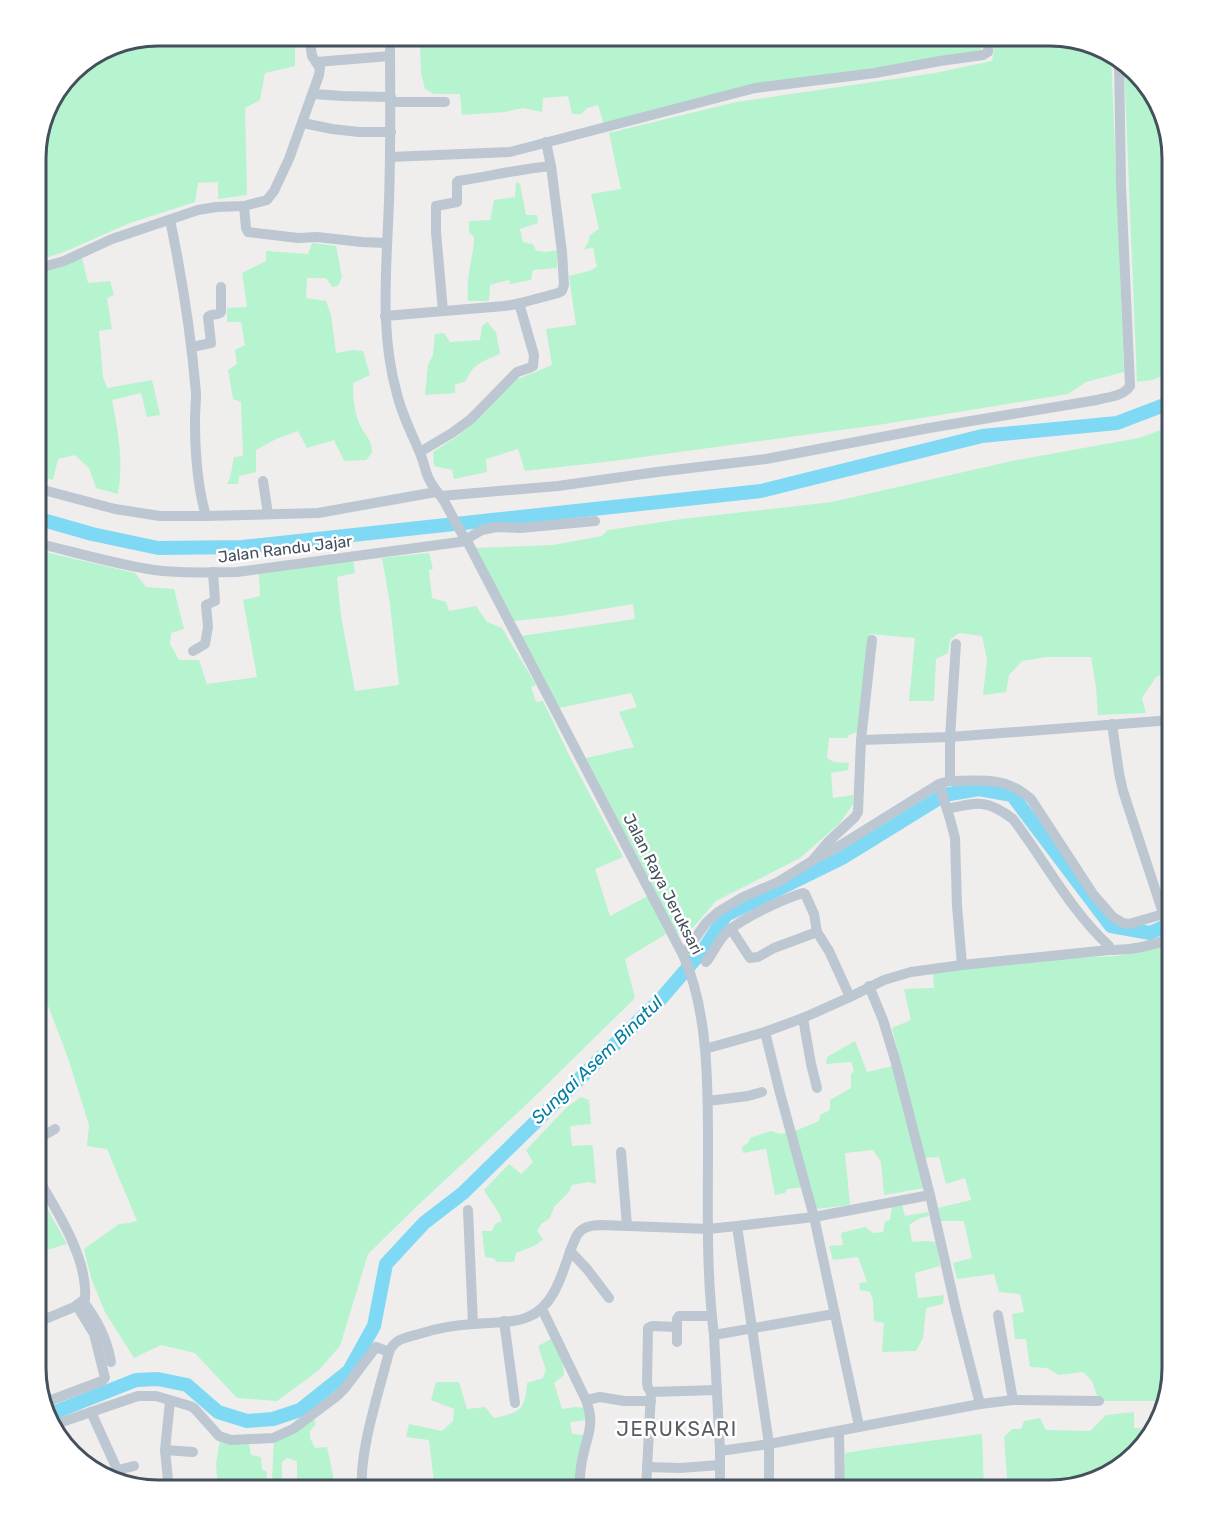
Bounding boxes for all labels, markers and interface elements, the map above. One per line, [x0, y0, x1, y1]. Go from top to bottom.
street label: Jalan Randu Jajar [217, 531, 353, 567]
street label: Jalan Raya Jeruksari [619, 810, 707, 958]
water label: Sungai Asem Binatul [527, 991, 668, 1128]
district label: JERUKSARI [616, 1417, 738, 1441]

